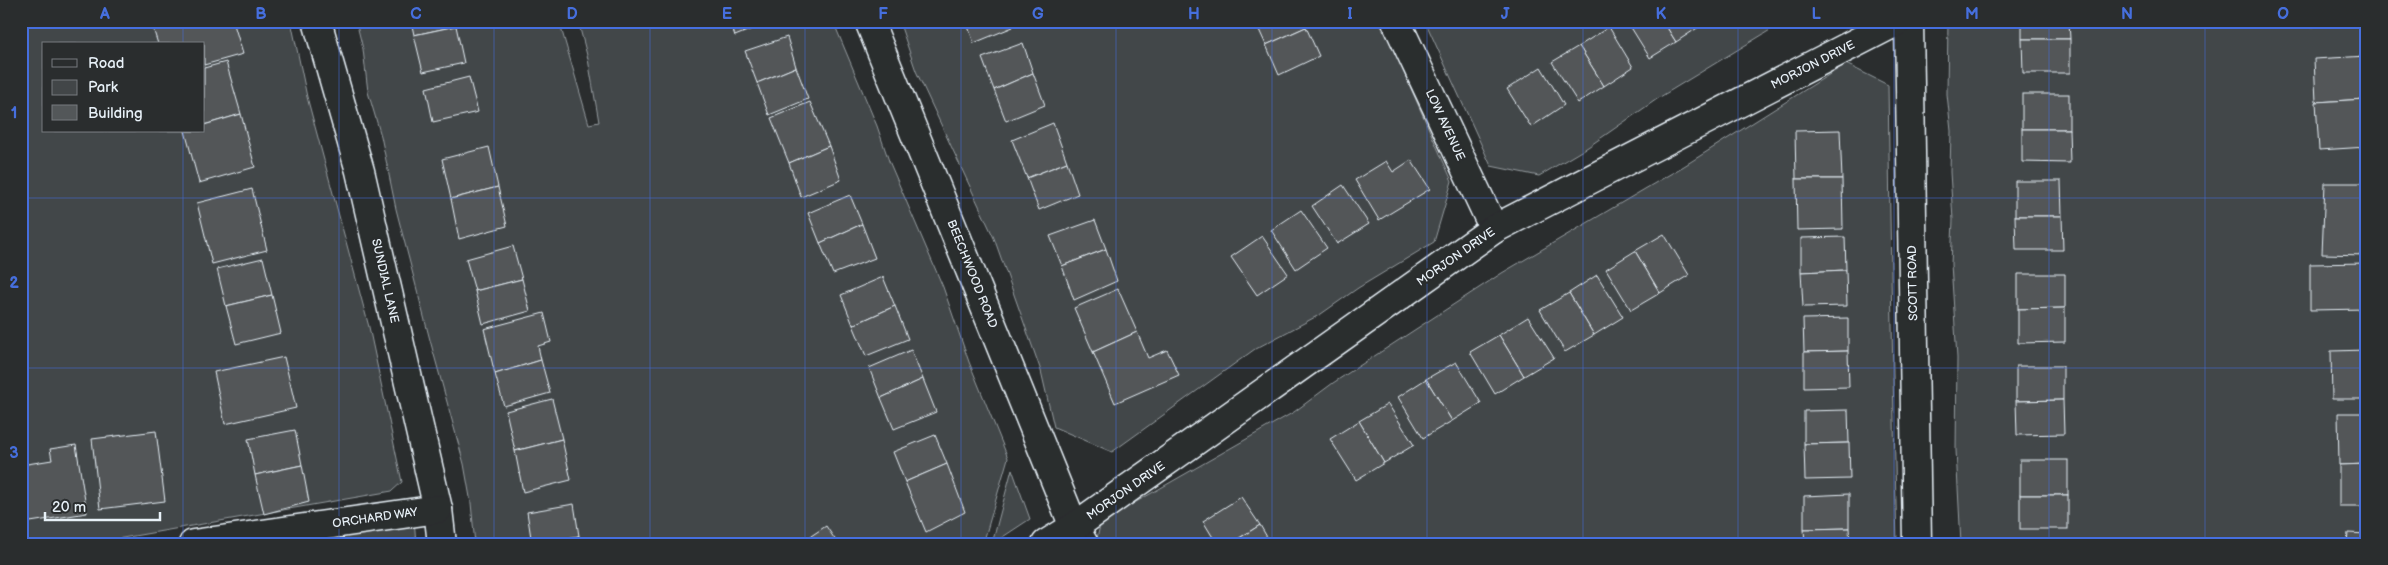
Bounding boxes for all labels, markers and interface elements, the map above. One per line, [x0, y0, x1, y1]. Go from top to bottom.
text: A [99, 5, 110, 24]
text: B [255, 5, 267, 24]
text: C [410, 5, 422, 24]
text: D [566, 5, 578, 24]
text: E [722, 5, 732, 24]
text: F [878, 5, 888, 24]
text: G [1032, 5, 1044, 24]
text: H [1188, 5, 1200, 24]
text: I [1347, 5, 1353, 24]
text: J [1501, 5, 1510, 24]
text: K [1656, 5, 1667, 24]
text: L [1811, 5, 1821, 24]
text: M [1965, 5, 1979, 24]
text: N [2121, 5, 2133, 24]
text: O [2277, 5, 2289, 24]
street label: MORJON DRIVE [1769, 37, 1858, 93]
legend [42, 42, 205, 132]
text: Road [88, 54, 124, 73]
text: Park [88, 78, 119, 97]
street label: LOW AVENUE [1422, 87, 1468, 163]
text: 1 [11, 104, 17, 123]
text: Building [88, 104, 143, 123]
street label: BEECHWOOD ROAD [943, 218, 1001, 330]
street label: MORJON DRIVE [1414, 224, 1498, 290]
street label: SUNDIAL LANE [368, 237, 402, 325]
street label: SCOTT ROAD [1905, 245, 1921, 321]
text: 2 [9, 274, 19, 293]
text: 3 [9, 444, 19, 463]
street label: MORJON DRIVE [1084, 458, 1168, 524]
scale bar [45, 490, 160, 522]
text: 20 m [52, 498, 86, 517]
street label: ORCHARD WAY [332, 504, 419, 531]

